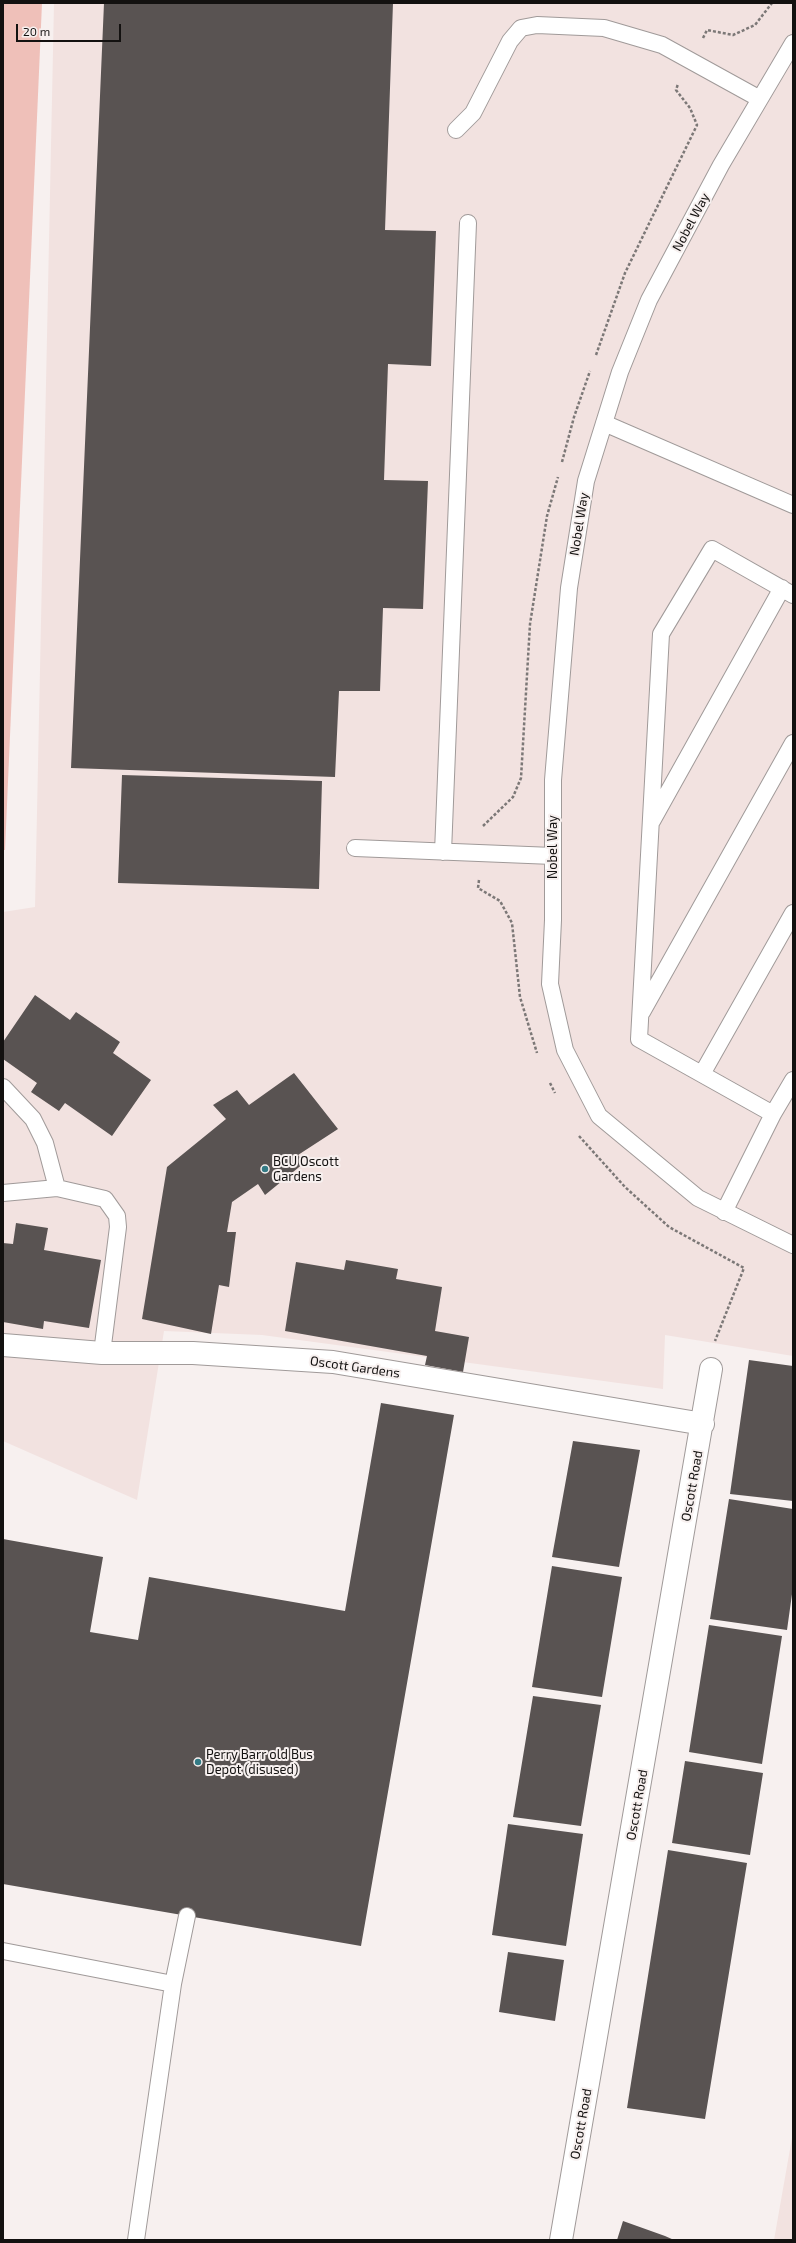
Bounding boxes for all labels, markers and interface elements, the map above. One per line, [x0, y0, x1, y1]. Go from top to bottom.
scale bar [18, 16, 123, 42]
text: 20 m [23, 24, 50, 38]
street label: Nobel Way [669, 190, 713, 254]
street label: Nobel Way [566, 491, 592, 557]
street label: Nobel Way [545, 815, 561, 879]
place label: BCU Oscott Gardens [273, 1154, 339, 1185]
marker: BCU Oscott Gardens [260, 1164, 270, 1174]
street label: Oscott Gardens [309, 1353, 401, 1381]
street label: Oscott Road [678, 1449, 706, 1523]
place label: Perry Barr old Bus Depot (disused) [206, 1747, 313, 1778]
marker: Perry Barr old Bus Depot (disused) [193, 1757, 203, 1767]
street label: Oscott Road [623, 1768, 651, 1842]
street label: Oscott Road [567, 2087, 595, 2161]

